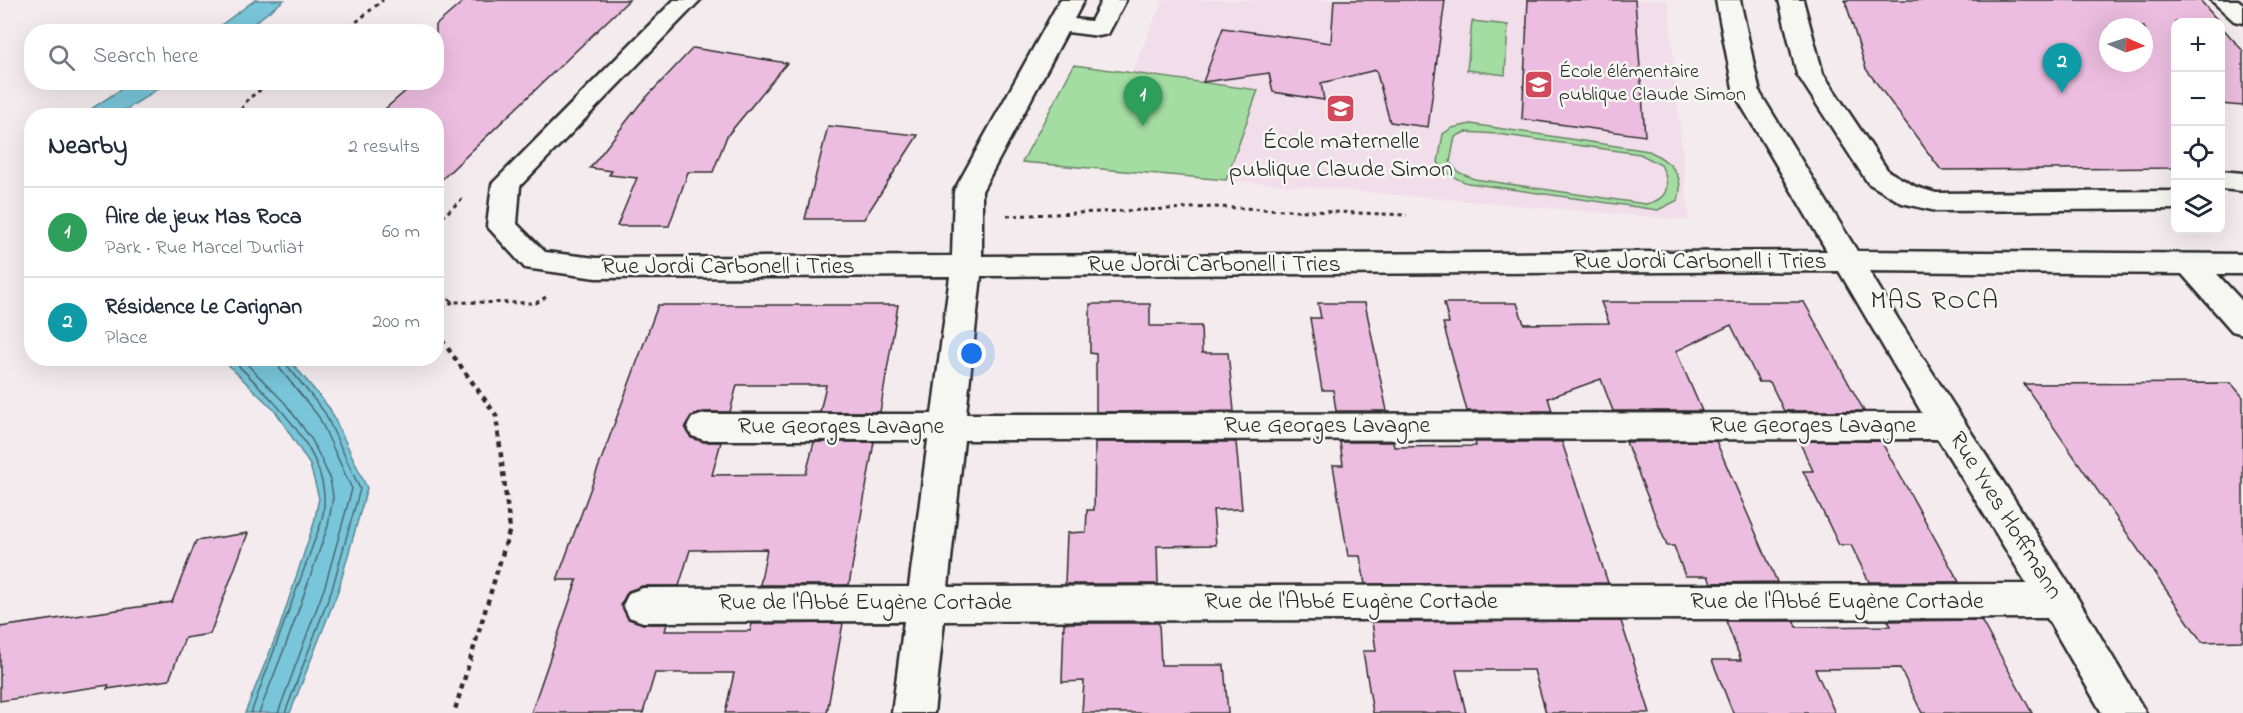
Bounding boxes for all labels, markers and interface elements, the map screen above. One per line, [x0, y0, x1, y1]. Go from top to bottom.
north arrow [2099, 18, 2153, 72]
map controls [2171, 18, 2225, 234]
button: + [2171, 18, 2225, 72]
search box [24, 24, 444, 90]
icon: search [45, 41, 78, 74]
text: Search here [93, 41, 198, 73]
pin: 2 [2042, 44, 2082, 93]
place label: École élémentaire publique Claude Simon [1559, 58, 1746, 110]
school or university icon: École élémentaire publique Claude Simon [1522, 68, 1554, 100]
button: − [2171, 72, 2225, 126]
pin: 1 [1124, 76, 1162, 126]
school or university icon: École maternelle publique Claude Simon [1325, 93, 1357, 125]
place label: École maternelle publique Claude Simon [1229, 125, 1453, 188]
button: locate [2171, 126, 2225, 180]
text: Nearby [48, 128, 127, 166]
text: 2 results [348, 133, 420, 162]
button: layers [2171, 180, 2225, 234]
text: Aire de jeux Mas Roca [105, 202, 302, 234]
text: 1 [64, 218, 71, 247]
text: 60 m [382, 218, 420, 247]
text: Park · Rue Marcel Durliat [105, 234, 304, 263]
street label: Rue Jordi Carbonell i Tries [1573, 245, 1827, 280]
street label: Rue Jordi Carbonell i Tries [1087, 248, 1341, 283]
street label: Rue Jordi Carbonell i Tries [601, 250, 855, 285]
district label: MAS ROCA [1870, 283, 2000, 321]
text: Résidence Le Carignan [105, 292, 302, 324]
text: 2 [63, 308, 72, 337]
text: 200 m [372, 308, 420, 337]
text: Place [105, 324, 147, 353]
your location [957, 339, 986, 368]
street label: Rue Georges Lavagne [1224, 409, 1431, 444]
street label: Rue Georges Lavagne [1710, 409, 1917, 444]
street label: Rue Georges Lavagne [738, 410, 945, 445]
street label: Rue Yves Hoffmann [1939, 425, 2071, 607]
street label: Rue de l'Abbé Eugène Cortade [1204, 585, 1498, 620]
street label: Rue de l'Abbé Eugène Cortade [1690, 585, 1984, 620]
street label: Rue de l'Abbé Eugène Cortade [718, 586, 1012, 621]

